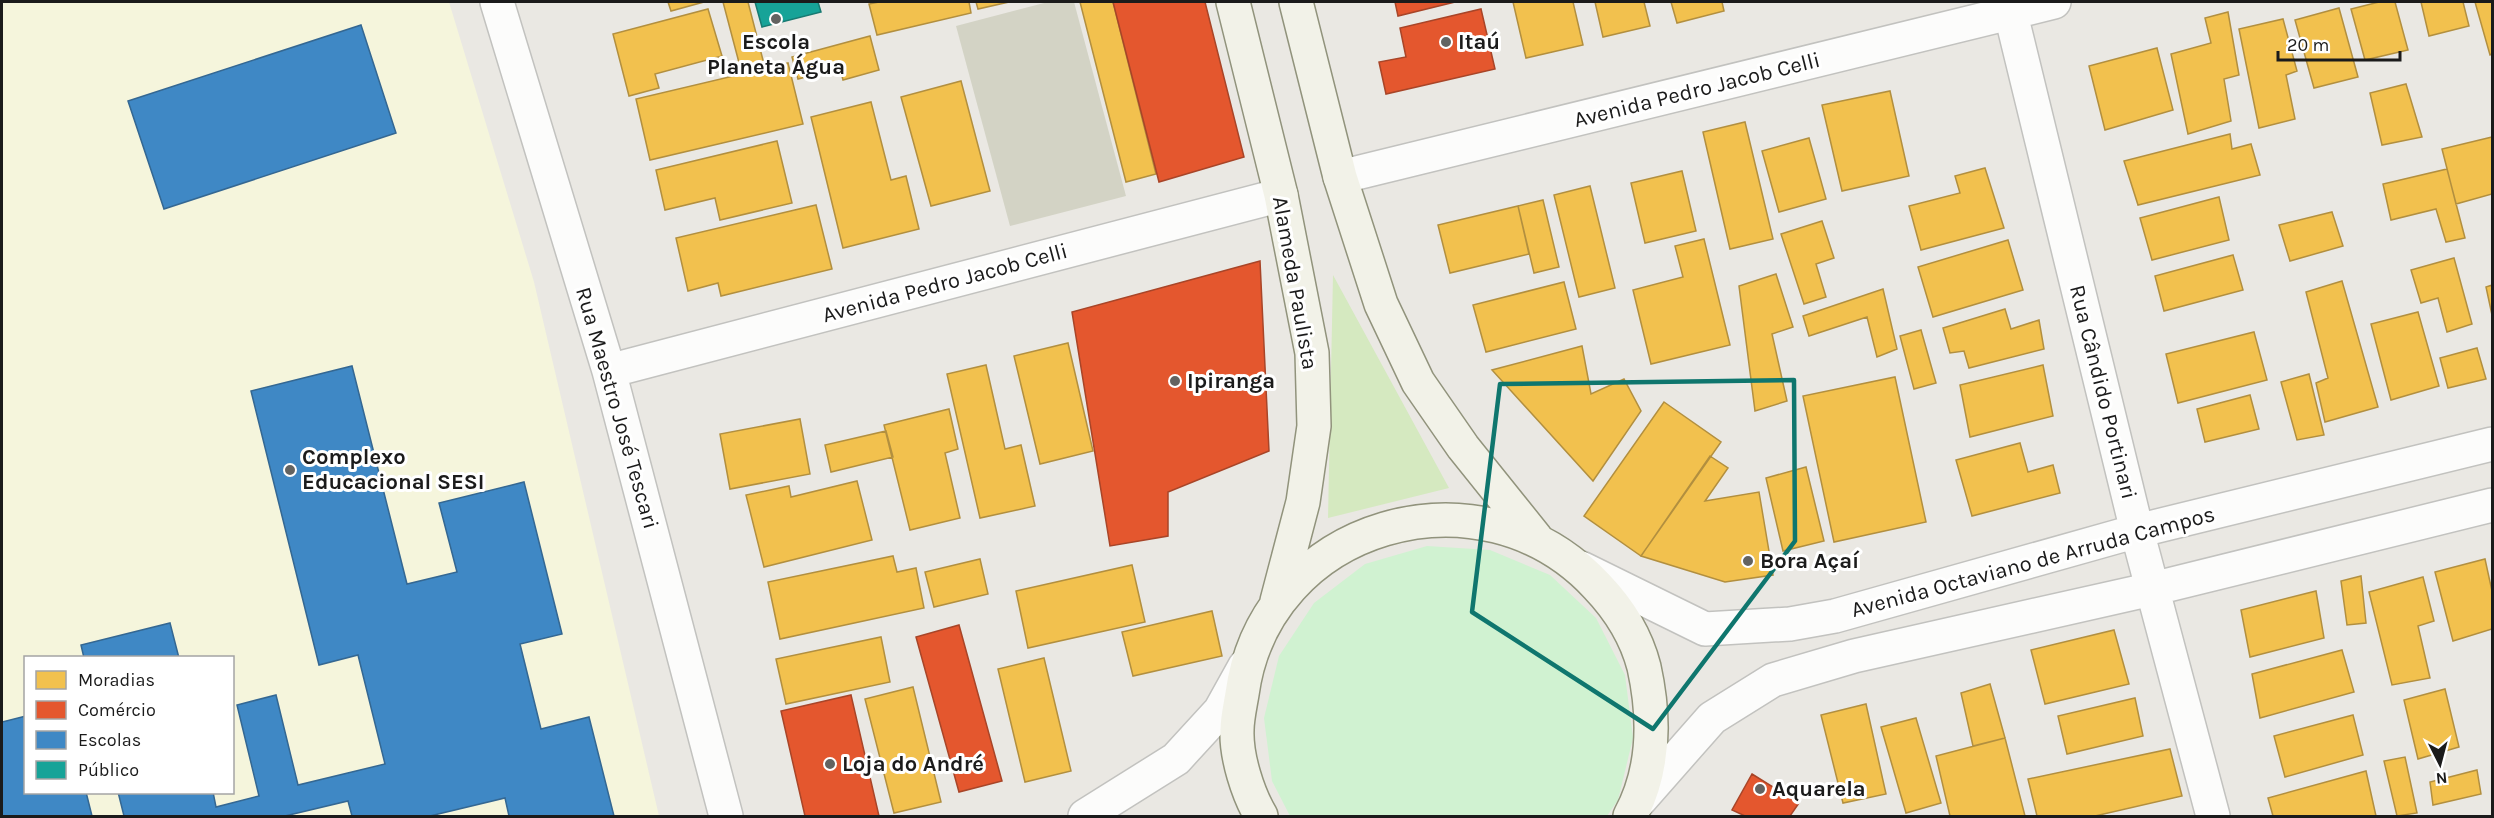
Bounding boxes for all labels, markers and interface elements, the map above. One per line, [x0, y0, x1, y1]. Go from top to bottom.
marker: Escola Planeta Água [769, 12, 783, 26]
scale bar [2278, 24, 2400, 62]
place label: Escola Planeta Água [707, 29, 845, 80]
place label: Itaú [1458, 29, 1500, 55]
text: 20 m [2287, 34, 2329, 56]
marker: Itaú [1439, 35, 1453, 49]
street label: Avenida Pedro Jacob Celli [1571, 47, 1823, 133]
street label: Alameda Paulista [1267, 194, 1323, 372]
street label: Avenida Pedro Jacob Celli [820, 238, 1070, 328]
street label: Rua Cândido Portinari [2064, 282, 2142, 502]
street label: Rua Maestro José Tescari [570, 284, 664, 532]
place label: Ipiranga [1187, 368, 1275, 394]
marker: Ipiranga [1168, 374, 1182, 388]
place label: Complexo Educacional SESI [302, 444, 485, 495]
marker: Complexo Educacional SESI [283, 463, 297, 477]
street label: Avenida Octaviano de Arruda Campos [1848, 501, 2218, 623]
place label: Bora Açaí [1760, 548, 1860, 574]
marker: Bora Açaí [1741, 554, 1755, 568]
legend [24, 656, 234, 794]
text: Moradias [78, 669, 155, 691]
text: Comércio [78, 699, 156, 721]
text: Escolas [78, 729, 141, 751]
north arrow [2410, 734, 2470, 794]
place label: Loja do André [842, 751, 984, 777]
marker: Loja do André [823, 757, 837, 771]
text: Público [78, 759, 139, 781]
text: N [2435, 768, 2448, 788]
place label: Aquarela [1772, 776, 1866, 802]
marker: Aquarela [1753, 782, 1767, 796]

